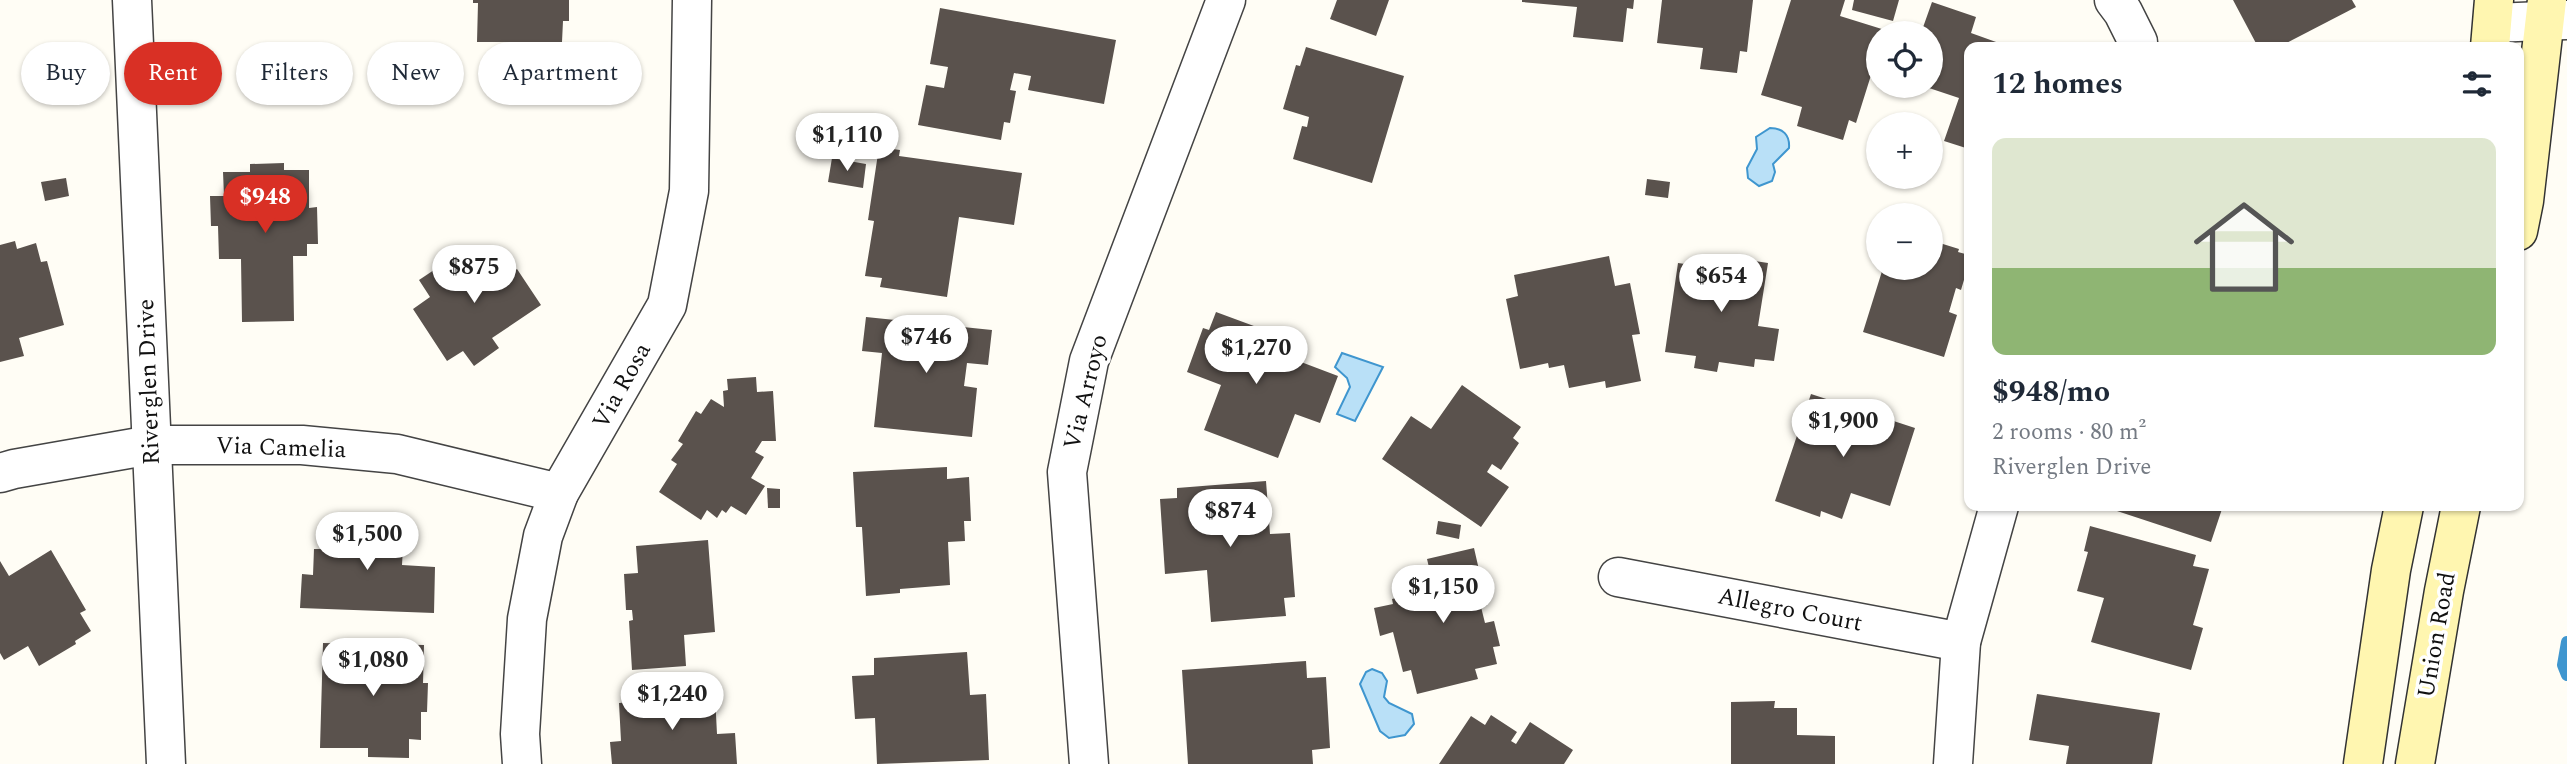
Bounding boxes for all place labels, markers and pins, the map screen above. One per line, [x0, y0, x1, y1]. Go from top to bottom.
pin: $1,110 [790, 114, 904, 173]
pin: $948 [224, 176, 306, 235]
pin: $875 [433, 246, 515, 305]
pin: $654 [1680, 254, 1762, 314]
pin: $746 [885, 316, 967, 375]
pin: $1,270 [1199, 326, 1313, 386]
pin: $1,900 [1786, 400, 1900, 459]
pin: $874 [1189, 490, 1271, 549]
pin: $1,500 [310, 512, 424, 572]
pin: $1,150 [1386, 566, 1500, 625]
pin: $1,080 [316, 638, 430, 698]
pin: $1,240 [615, 672, 729, 732]

